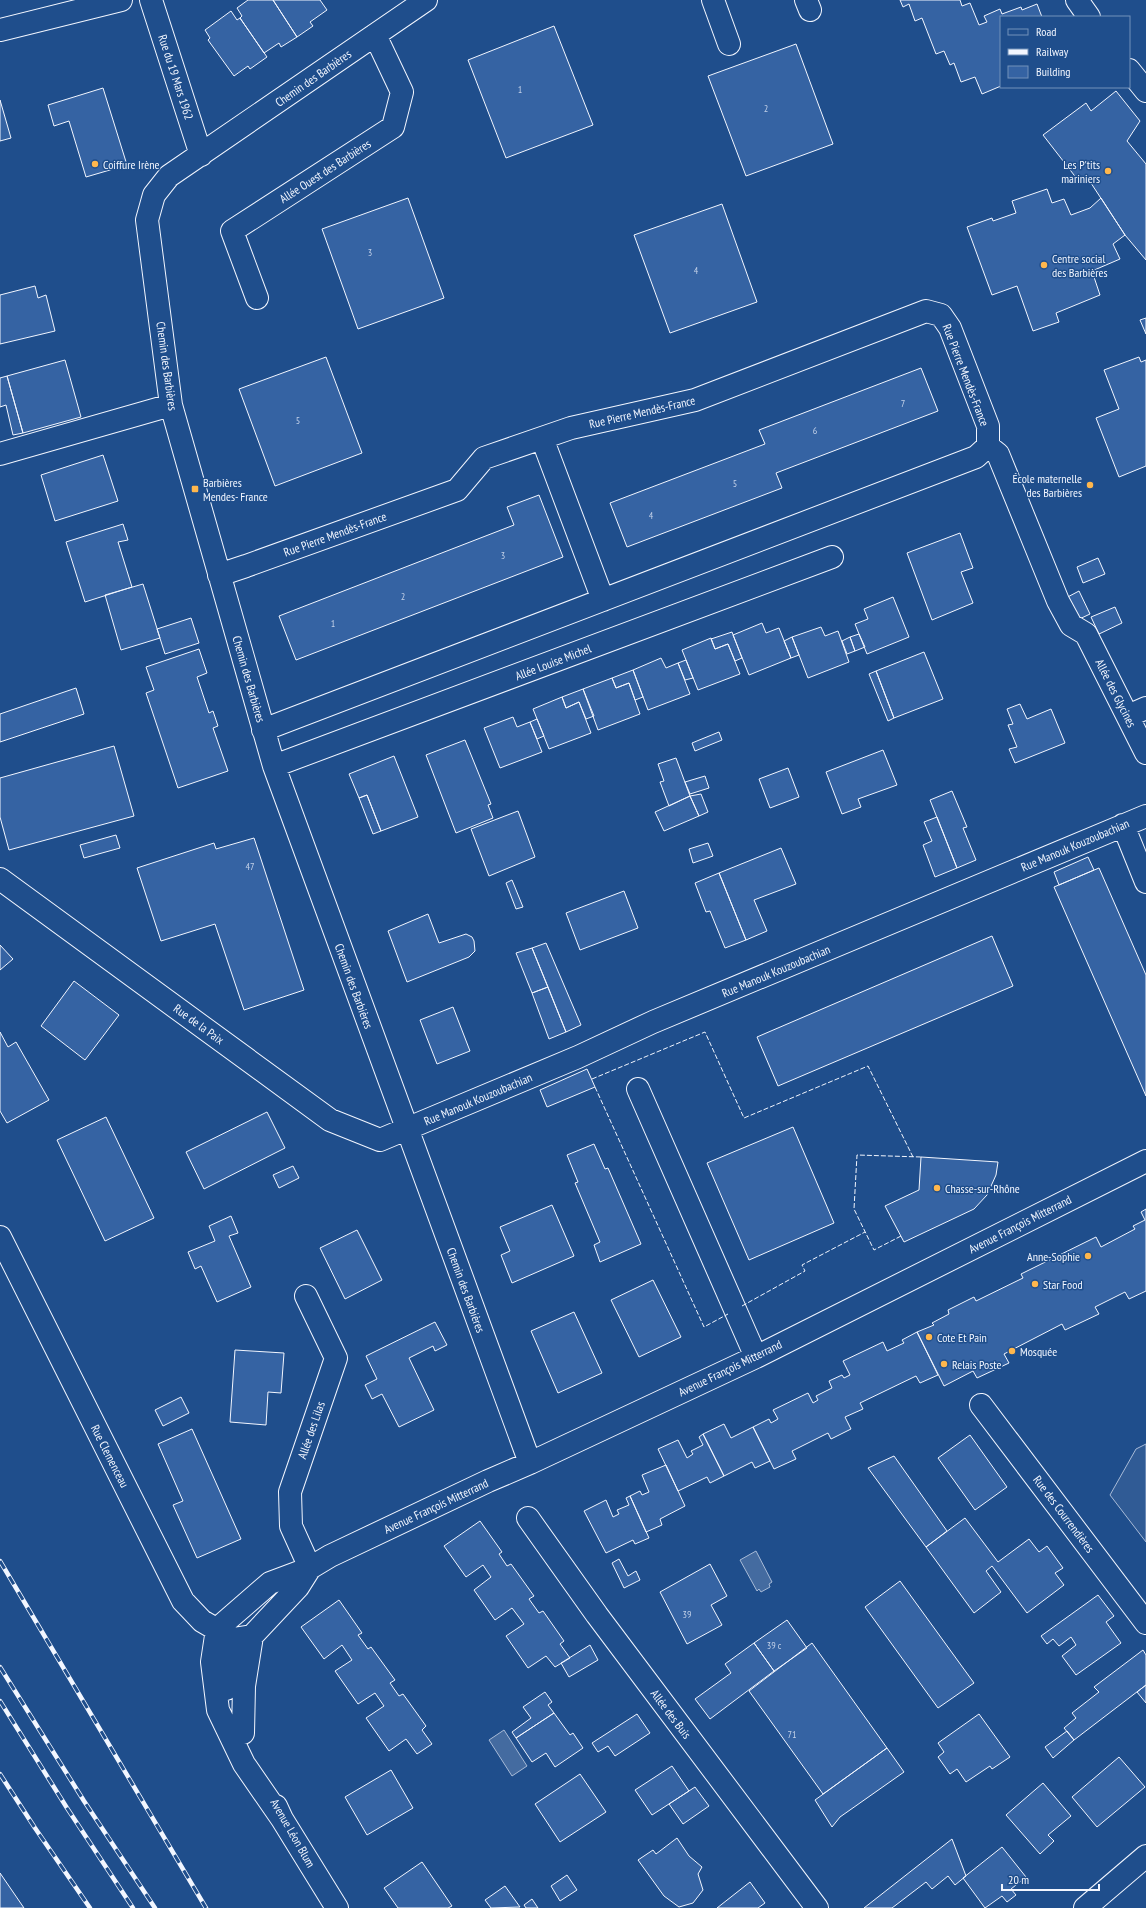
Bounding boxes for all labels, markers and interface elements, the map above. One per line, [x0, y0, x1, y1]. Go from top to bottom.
legend [1000, 16, 1130, 88]
text: Road [1036, 24, 1056, 39]
street label: Rue du 19 Mars 1962 [155, 33, 197, 121]
text: Railway [1036, 44, 1069, 59]
street label: Chemin des Barbières [272, 46, 354, 110]
text: Building [1036, 64, 1071, 79]
house number: 1 [518, 83, 522, 96]
house number: 2 [764, 102, 768, 115]
street label: Allée Ouest des Barbières [277, 136, 373, 206]
place label: Coiffure Irène [103, 157, 159, 172]
place label: Les P'tits mariniers [1061, 157, 1100, 186]
marker: Coiffure Irène [90, 159, 100, 169]
marker: Les P'tits mariniers [1103, 166, 1113, 176]
house number: 3 [368, 246, 372, 259]
place label: Centre social des Barbières [1052, 251, 1108, 280]
marker: Centre social des Barbières [1039, 260, 1049, 270]
house number: 4 [694, 264, 699, 277]
street label: Chemin des Barbières [153, 321, 181, 411]
street label: Rue Pierre Mendès-France [940, 322, 992, 428]
street label: Rue Pierre Mendès-France [587, 392, 697, 432]
house number: 7 [901, 397, 905, 410]
house number: 5 [296, 414, 300, 427]
house number: 6 [813, 424, 818, 437]
place label: École maternelle des Barbières [1012, 471, 1082, 500]
place label: Barbières Mendes- France [203, 475, 268, 504]
house number: 5 [733, 477, 737, 490]
marker: École maternelle des Barbières [1085, 480, 1095, 490]
marker: Barbières Mendes- France [190, 484, 200, 494]
street label: Rue Pierre Mendès-France [281, 508, 389, 560]
house number: 4 [649, 509, 654, 522]
house number: 3 [501, 549, 505, 562]
house number: 2 [401, 590, 405, 603]
house number: 1 [331, 617, 335, 630]
street label: Chemin des Barbières [229, 634, 269, 724]
street label: Allée Louise Michel [513, 641, 593, 683]
street label: Allée des Glycines [1092, 656, 1140, 730]
street label: Rue Manouk Kouzoubachian [1019, 815, 1131, 875]
house number: 47 [246, 860, 255, 873]
street label: Chemin des Barbières [332, 941, 376, 1031]
street label: Rue Manouk Kouzoubachian [720, 941, 832, 1001]
street label: Rue de la Paix [171, 1001, 227, 1047]
street label: Rue Manouk Kouzoubachian [422, 1069, 534, 1129]
place label: Chasse-sur-Rhône [945, 1181, 1020, 1196]
marker: Chasse-sur-Rhône [932, 1183, 942, 1193]
street label: Avenue François Mitterrand [966, 1192, 1074, 1256]
street label: Chemin des Barbières [444, 1245, 488, 1335]
place label: Anne-Sophie [1027, 1249, 1080, 1264]
marker: Anne-Sophie [1083, 1251, 1093, 1261]
place label: Star Food [1043, 1277, 1083, 1292]
marker: Star Food [1030, 1279, 1040, 1289]
place label: Cote Et Pain [937, 1330, 987, 1345]
marker: Cote Et Pain [924, 1332, 934, 1342]
street label: Avenue François Mitterrand [676, 1336, 784, 1400]
place label: Mosquée [1020, 1344, 1057, 1359]
marker: Mosquée [1007, 1346, 1017, 1356]
place label: Relais Poste [952, 1357, 1002, 1372]
marker: Relais Poste [939, 1359, 949, 1369]
street label: Allée des Lilas [294, 1399, 328, 1461]
street label: Rue Clemenceau [88, 1422, 132, 1490]
street label: Rue des Courrendières [1030, 1472, 1098, 1556]
street label: Avenue François Mitterrand [382, 1475, 490, 1537]
house number: 39 [683, 1608, 692, 1621]
house number: 39 c [767, 1639, 782, 1652]
street label: Allée des Buis [648, 1686, 694, 1742]
house number: 71 [788, 1728, 797, 1741]
street label: Avenue Léon Blum [267, 1796, 319, 1870]
scale bar [1002, 1866, 1099, 1892]
text: 20 m [1008, 1872, 1029, 1887]

